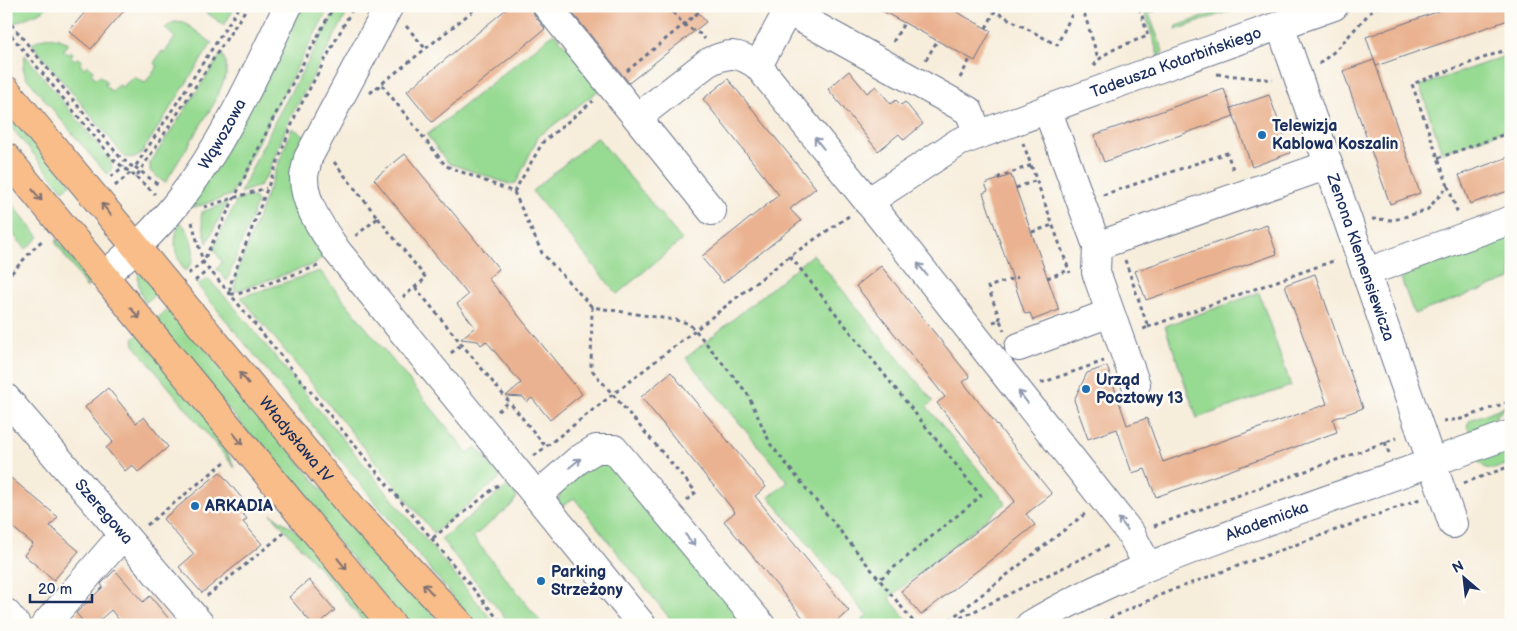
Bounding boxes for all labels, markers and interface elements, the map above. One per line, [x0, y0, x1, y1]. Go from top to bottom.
street label: Tadeusza Kotarbińskiego [1088, 23, 1264, 102]
street label: Wąwozowa [194, 96, 250, 173]
place label: Telewizja Kablowa Koszalin [1272, 117, 1399, 154]
marker: Telewizja Kablowa Koszalin [1256, 129, 1268, 141]
one-way arrow [814, 137, 825, 150]
street label: Zenona Klemensiewicza [1323, 170, 1398, 344]
one-way arrow [32, 188, 43, 201]
one-way arrow [100, 203, 111, 216]
one-way arrow [916, 263, 927, 276]
one-way arrow [129, 306, 140, 319]
one-way arrow [239, 371, 250, 384]
place label: Urząd Pocztowy 13 [1096, 371, 1183, 408]
marker: Urząd Pocztowy 13 [1080, 383, 1092, 395]
one-way arrow [1017, 390, 1028, 403]
street label: Władysława IV [255, 393, 337, 486]
one-way arrow [233, 432, 244, 445]
one-way arrow [568, 458, 581, 469]
street label: Szeregowa [71, 475, 137, 548]
place label: ARKADIA [204, 497, 273, 516]
street label: Akademicka [1223, 497, 1311, 545]
marker: ARKADIA [189, 500, 201, 512]
one-way arrow [1118, 518, 1129, 531]
one-way arrow [685, 533, 696, 546]
north arrow [1440, 554, 1490, 604]
one-way arrow [336, 557, 347, 570]
text: N [1449, 557, 1467, 577]
place label: Parking Strzeżony [551, 563, 624, 600]
scale bar [30, 571, 92, 603]
marker: Parking Strzeżony [535, 575, 547, 587]
text: 20 m [38, 580, 72, 599]
one-way arrow [422, 583, 434, 595]

